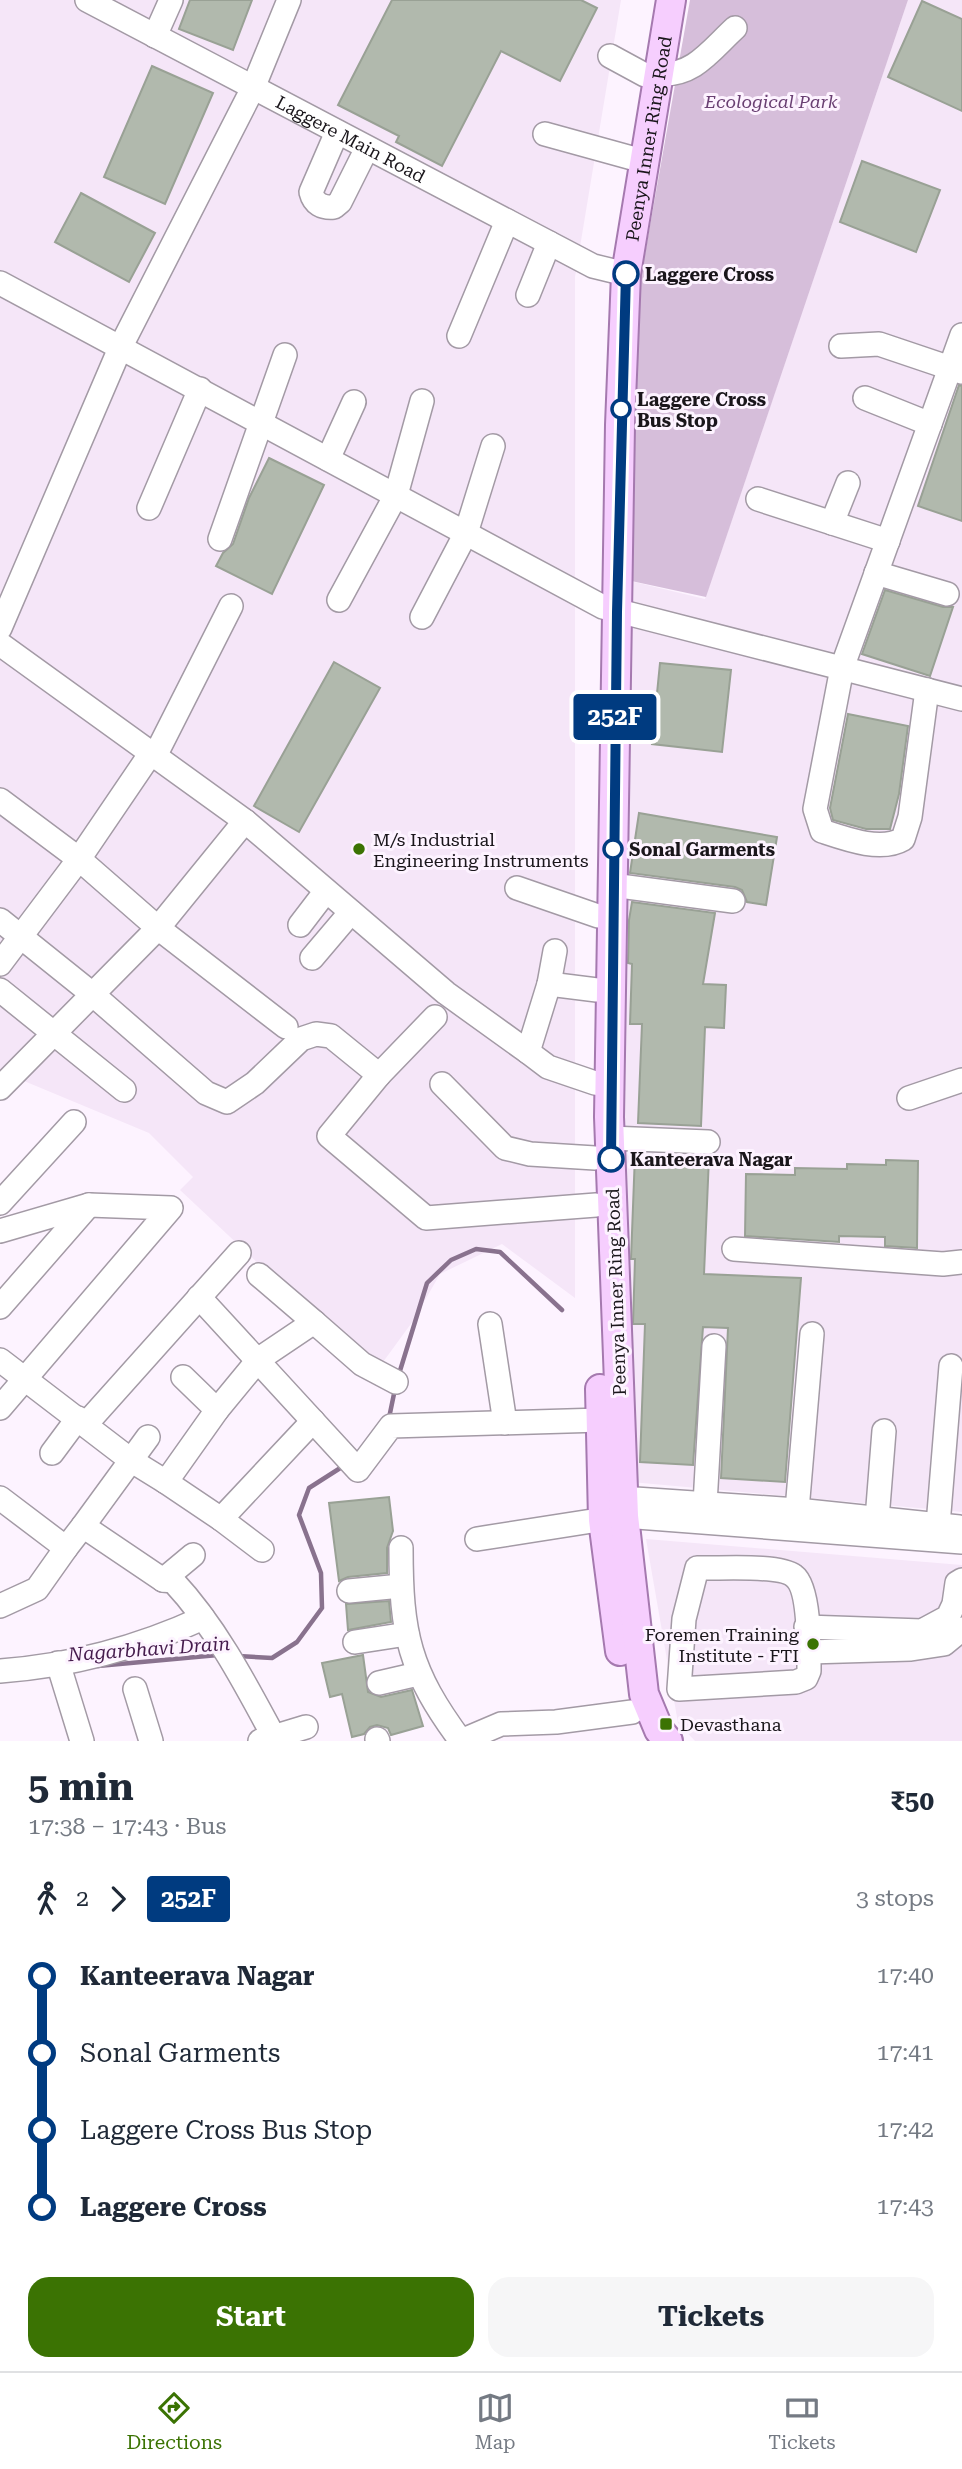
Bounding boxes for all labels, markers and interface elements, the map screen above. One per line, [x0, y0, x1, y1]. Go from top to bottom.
street label: Peenya Inner Ring Road [621, 34, 676, 243]
street label: Laggere Main Road [273, 91, 429, 187]
park label: Ecological Park [704, 91, 838, 112]
marker: Laggere Cross [613, 261, 639, 287]
place label: Laggere Cross [645, 264, 774, 285]
place label: Laggere Cross Bus Stop [637, 389, 766, 431]
marker: Laggere Cross Bus Stop [611, 399, 631, 419]
line badge: 252F [566, 694, 664, 740]
text: 252F [587, 703, 643, 731]
place label: M/s Industrial Engineering Instruments [373, 829, 589, 871]
marker: Sonal Garments [603, 839, 623, 859]
place label: Sonal Garments [629, 839, 775, 860]
marker: M/s Industrial Engineering Instruments [351, 841, 367, 857]
marker: Kanteerava Nagar [598, 1146, 624, 1172]
place label: Kanteerava Nagar [630, 1149, 792, 1170]
street label: Peenya Inner Ring Road [602, 1187, 630, 1396]
place label: Foremen Training Institute - FTI [645, 1624, 800, 1666]
water label: Nagarbhavi Drain [66, 1632, 231, 1666]
marker: Foremen Training Institute - FTI [805, 1636, 821, 1652]
place label: Devasthana [680, 1714, 782, 1735]
marker: Devasthana [658, 1716, 674, 1732]
text: 5 min [28, 1765, 134, 1809]
text: ₹50 [890, 1786, 934, 1816]
text: 17:38 – 17:43 · Bus [28, 1813, 226, 1840]
icon: walk [28, 1880, 66, 1918]
icon: forward [99, 1880, 137, 1918]
text: 2 [76, 1885, 89, 1912]
text: 252F [161, 1885, 216, 1913]
text: 3 stops [856, 1885, 934, 1912]
text: Kanteerava Nagar [80, 1961, 315, 1991]
text: 17:40 [877, 1962, 934, 1989]
text: Sonal Garments [80, 2038, 280, 2068]
text: 17:41 [877, 2039, 934, 2066]
text: Laggere Cross Bus Stop [80, 2115, 372, 2145]
text: 17:42 [877, 2116, 934, 2143]
text: Laggere Cross [80, 2192, 267, 2222]
text: 17:43 [877, 2193, 934, 2220]
button: Start [28, 2277, 474, 2357]
button: Tickets [488, 2277, 934, 2357]
tab: Directions [126, 2389, 222, 2454]
tab: Map [475, 2389, 515, 2454]
tab: Tickets [768, 2389, 836, 2454]

